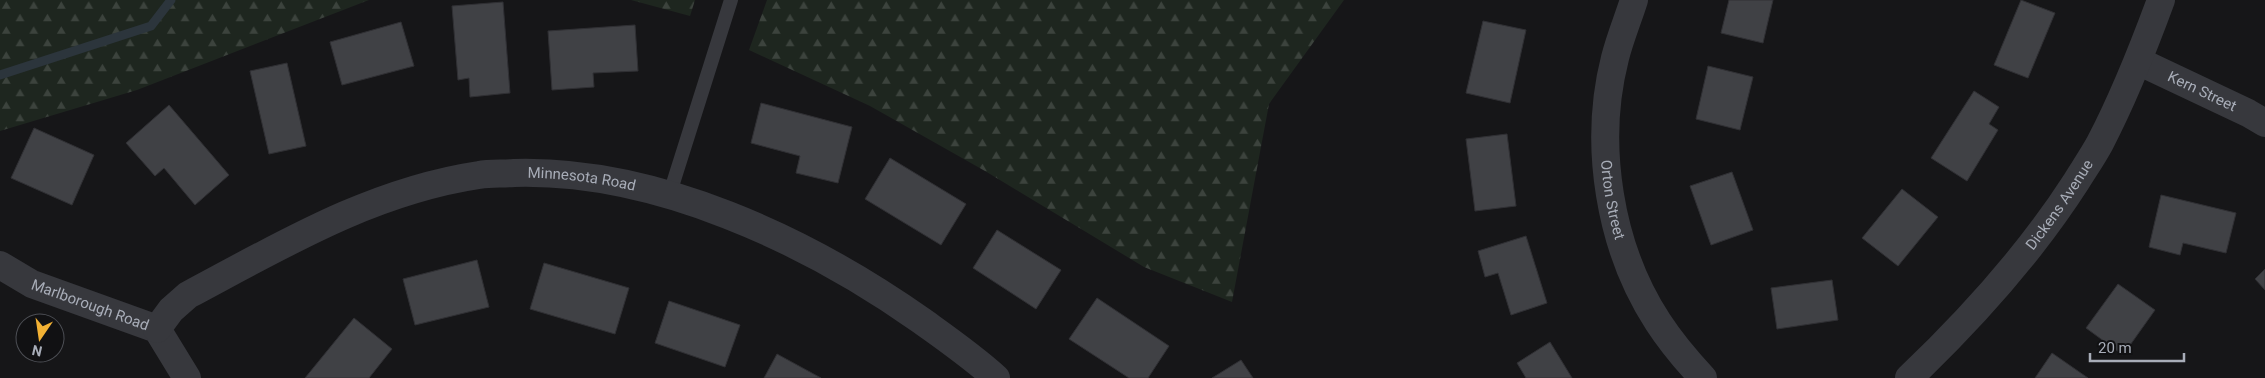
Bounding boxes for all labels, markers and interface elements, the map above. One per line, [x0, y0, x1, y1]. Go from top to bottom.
street label: Kern Street [2165, 67, 2240, 115]
street label: Dickens Avenue [2022, 156, 2097, 253]
street label: Orton Street [1597, 159, 1629, 242]
street label: Minnesota Road [528, 164, 638, 195]
street label: Marlborough Road [29, 276, 151, 334]
north arrow [15, 313, 65, 363]
scale bar [2090, 330, 2184, 362]
text: 20 m [2098, 339, 2132, 357]
text: N [30, 342, 44, 360]

